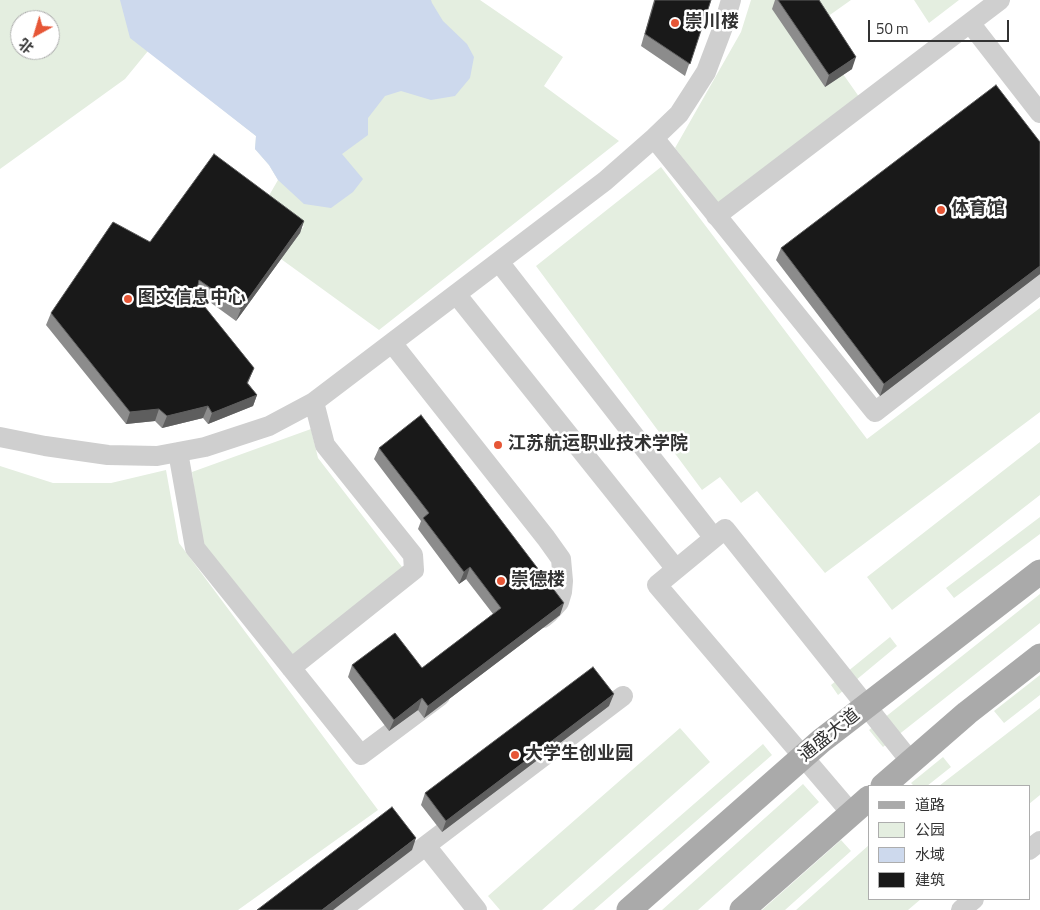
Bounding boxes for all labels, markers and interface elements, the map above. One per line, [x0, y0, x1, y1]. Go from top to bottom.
north arrow [10, 10, 60, 60]
scale bar [870, 10, 1011, 42]
place label: 崇川楼 [685, 12, 739, 34]
marker: 崇川楼 [669, 17, 681, 29]
text: 50 m [876, 17, 909, 40]
text: 北 [14, 34, 38, 59]
place label: 体育馆 [951, 199, 1005, 221]
marker: 体育馆 [935, 204, 947, 216]
place label: 图文信息中心 [138, 288, 246, 310]
marker: 图文信息中心 [122, 293, 134, 305]
place label: 江苏航运职业技术学院 [508, 434, 688, 456]
marker: 江苏航运职业技术学院 [492, 439, 504, 451]
place label: 崇德楼 [511, 570, 565, 592]
marker: 崇德楼 [495, 575, 507, 587]
street label: 通盛大道 [795, 705, 865, 767]
place label: 大学生创业园 [525, 744, 633, 766]
marker: 大学生创业园 [509, 749, 521, 761]
legend [868, 785, 1030, 900]
text: 道路 [915, 793, 945, 816]
text: 公园 [915, 818, 945, 841]
text: 水域 [915, 843, 945, 866]
text: 建筑 [915, 868, 945, 891]

